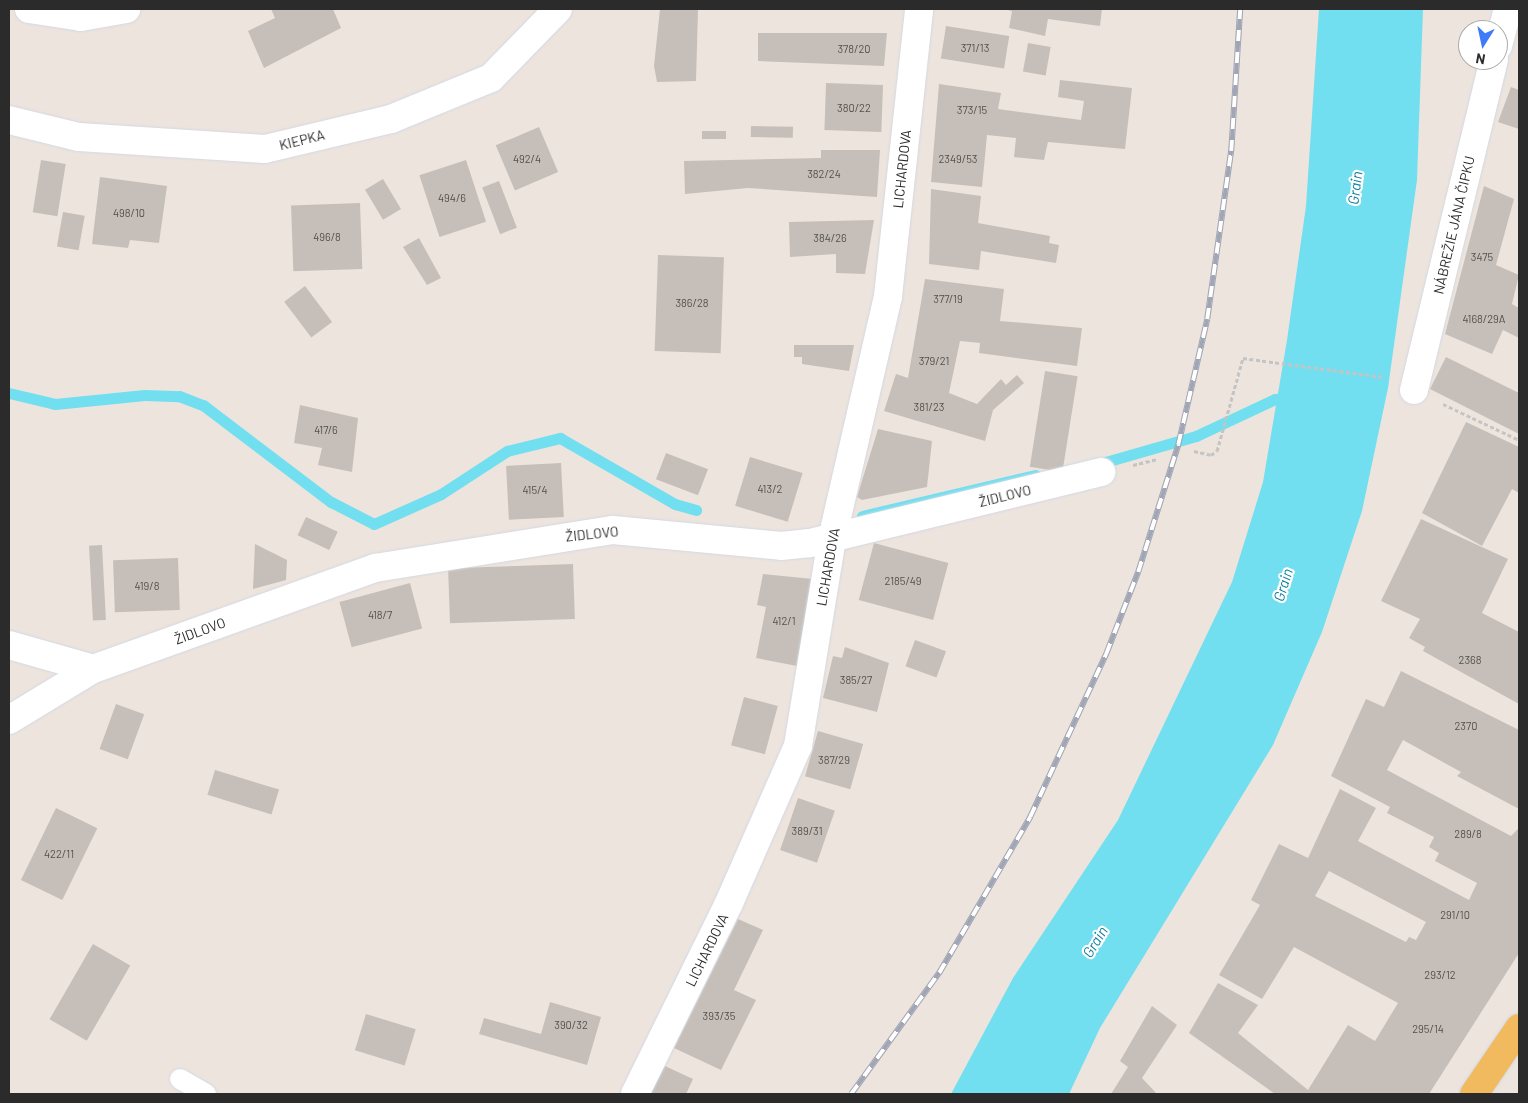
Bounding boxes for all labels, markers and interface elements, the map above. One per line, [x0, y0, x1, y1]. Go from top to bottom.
north arrow [1458, 20, 1508, 70]
house number: 371/13 [961, 41, 989, 55]
house number: 378/20 [837, 42, 871, 56]
text: N [1474, 50, 1487, 68]
house number: 380/22 [837, 101, 871, 115]
house number: 373/15 [957, 103, 987, 117]
street label: KIEPKA [277, 126, 327, 154]
street label: LICHARDOVA [890, 129, 914, 209]
house number: 492/4 [513, 152, 541, 166]
house number: 2349/53 [938, 152, 978, 166]
street label: NÁBREŽIE JÁNA ČIPKU [1430, 154, 1478, 296]
house number: 382/24 [807, 167, 841, 181]
water label: Grain [1344, 170, 1366, 206]
house number: 494/6 [438, 191, 466, 205]
house number: 498/10 [113, 206, 145, 220]
house number: 496/8 [313, 230, 341, 244]
house number: 384/26 [813, 231, 847, 245]
house number: 3475 [1471, 250, 1493, 264]
house number: 377/19 [933, 292, 963, 306]
house number: 386/28 [675, 296, 709, 310]
house number: 4168/29A [1463, 312, 1505, 326]
house number: 379/21 [919, 354, 949, 368]
house number: 381/23 [914, 400, 944, 414]
house number: 417/6 [314, 423, 338, 437]
street label: ŽIDLOVO [977, 481, 1033, 511]
house number: 413/2 [758, 482, 782, 496]
house number: 415/4 [522, 483, 548, 497]
street label: ŽIDLOVO [565, 523, 619, 545]
street label: LICHARDOVA [813, 527, 843, 607]
water label: Grain [1269, 566, 1297, 604]
house number: 2185/49 [884, 574, 922, 588]
house number: 419/8 [135, 579, 159, 593]
house number: 418/7 [368, 608, 392, 622]
street label: ŽIDLOVO [172, 614, 228, 648]
house number: 412/1 [772, 614, 796, 628]
house number: 2368 [1459, 653, 1481, 667]
house number: 385/27 [840, 673, 872, 687]
house number: 2370 [1455, 719, 1477, 733]
house number: 387/29 [818, 753, 850, 767]
house number: 389/31 [792, 824, 822, 838]
house number: 289/8 [1454, 827, 1482, 841]
house number: 422/11 [44, 847, 74, 861]
house number: 291/10 [1440, 908, 1470, 922]
street label: LICHARDOVA [682, 911, 732, 989]
water label: Grain [1078, 923, 1112, 961]
house number: 293/12 [1424, 968, 1456, 982]
house number: 393/35 [703, 1009, 735, 1023]
house number: 390/32 [554, 1018, 588, 1032]
house number: 295/14 [1412, 1022, 1444, 1036]

